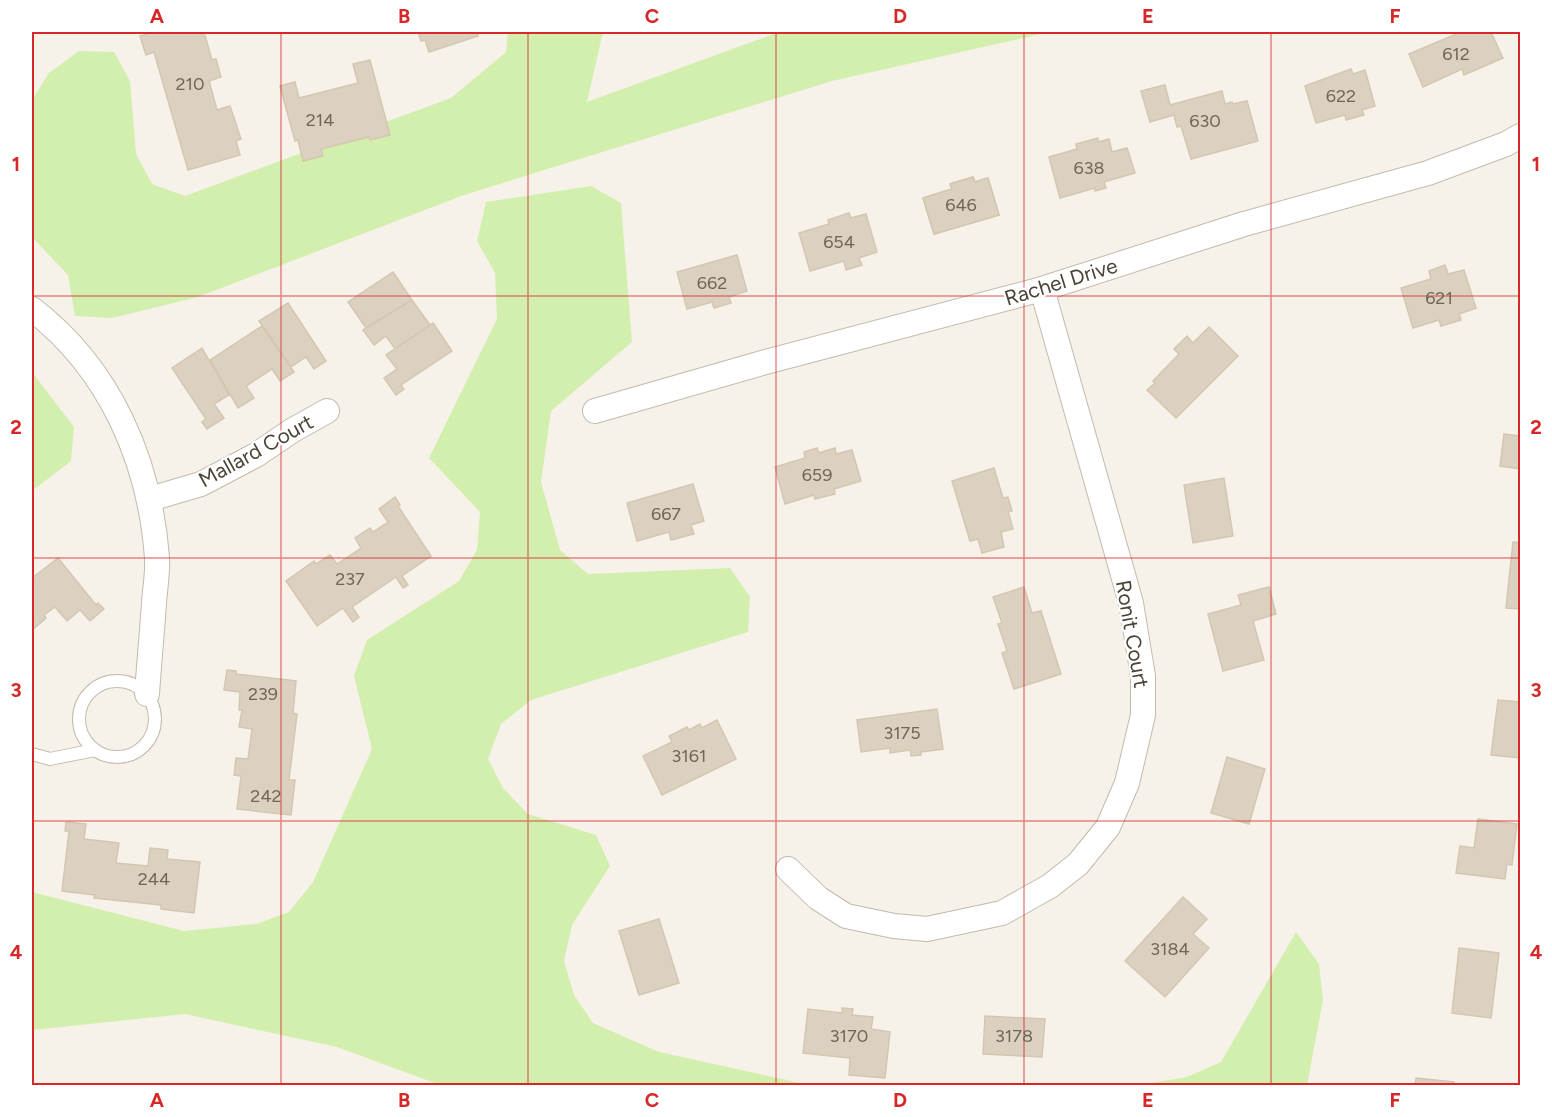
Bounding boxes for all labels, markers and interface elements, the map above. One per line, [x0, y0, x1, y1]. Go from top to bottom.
text: A [150, 4, 165, 28]
text: B [398, 4, 410, 28]
text: C [645, 4, 659, 28]
text: D [893, 4, 907, 28]
text: E [1142, 4, 1154, 28]
text: F [1389, 4, 1401, 28]
house number: 612 [1442, 43, 1470, 65]
house number: 210 [175, 73, 205, 95]
house number: 622 [1326, 85, 1356, 107]
house number: 214 [306, 109, 334, 131]
house number: 630 [1189, 110, 1221, 132]
text: 1 [12, 152, 20, 176]
text: 1 [1532, 152, 1540, 176]
house number: 638 [1073, 157, 1105, 179]
house number: 646 [945, 194, 977, 216]
house number: 654 [823, 231, 855, 253]
street label: Rachel Drive [1001, 252, 1120, 311]
house number: 662 [697, 272, 727, 294]
house number: 621 [1425, 287, 1453, 309]
street label: Mallard Court [194, 409, 317, 492]
text: 2 [10, 415, 22, 439]
text: 2 [1530, 415, 1542, 439]
house number: 659 [802, 464, 832, 486]
house number: 667 [651, 503, 681, 525]
house number: 237 [335, 568, 365, 590]
street label: Ronit Court [1111, 578, 1154, 690]
text: 3 [10, 678, 22, 702]
text: 3 [1530, 678, 1542, 702]
house number: 239 [248, 683, 278, 705]
house number: 3175 [883, 722, 921, 744]
house number: 3161 [672, 745, 706, 767]
house number: 242 [250, 785, 282, 807]
house number: 244 [138, 868, 170, 890]
house number: 3184 [1150, 938, 1190, 960]
text: 4 [10, 940, 23, 964]
text: 4 [1530, 940, 1543, 964]
house number: 3170 [830, 1025, 868, 1047]
house number: 3178 [995, 1025, 1033, 1047]
text: A [150, 1088, 165, 1112]
text: B [398, 1088, 410, 1112]
text: C [645, 1088, 659, 1112]
text: D [893, 1088, 907, 1112]
text: E [1142, 1088, 1154, 1112]
text: F [1389, 1088, 1401, 1112]

